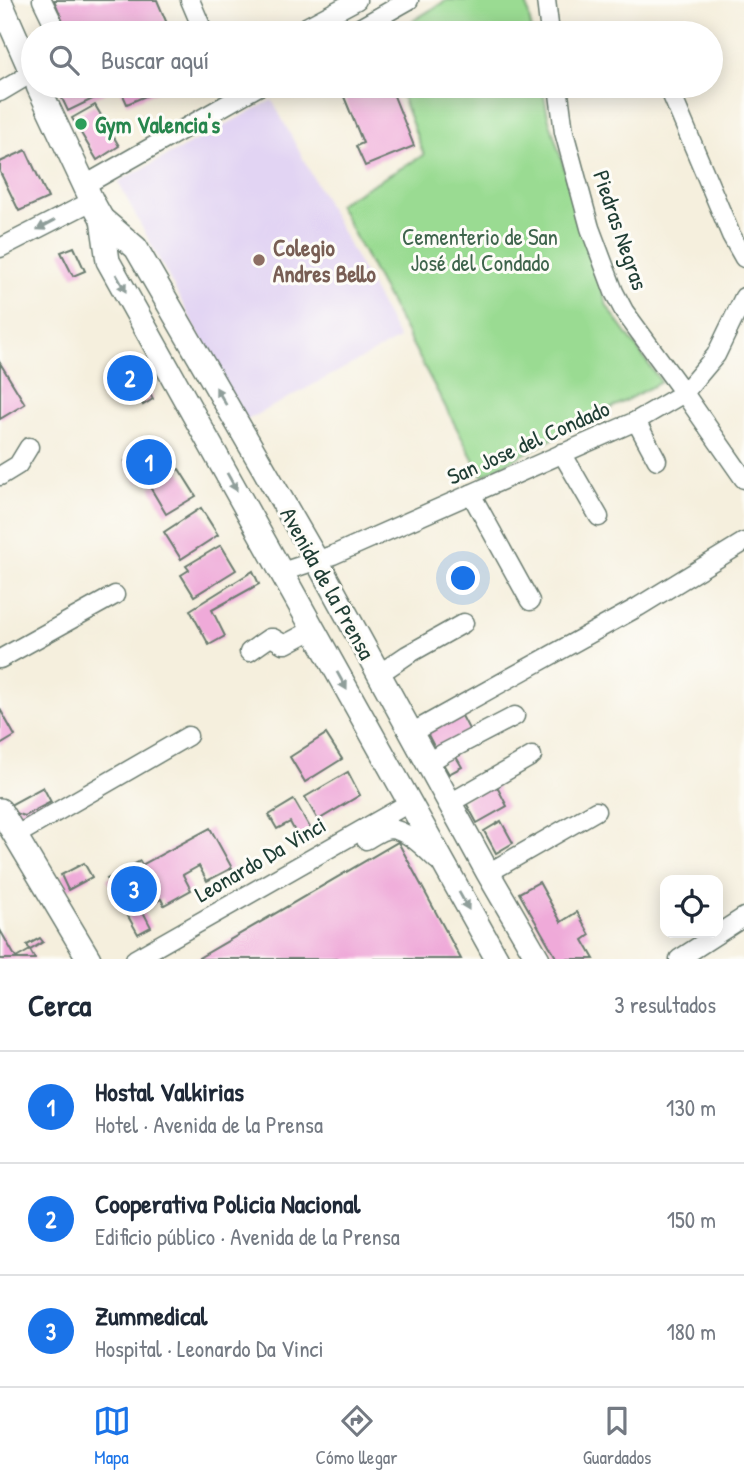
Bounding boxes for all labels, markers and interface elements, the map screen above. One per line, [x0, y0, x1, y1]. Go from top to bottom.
search box [21, 21, 723, 98]
icon: search [45, 41, 83, 79]
text: Buscar aquí [101, 42, 209, 77]
place label: Gym Valencia's [95, 109, 220, 141]
marker: Gym Valencia's [73, 116, 89, 132]
street label: Piedras Negras [586, 166, 656, 294]
one-way arrow [36, 219, 56, 230]
park label: Cementerio de San José del Condado [402, 221, 558, 278]
place label: Colegio Andres Bello [273, 232, 376, 289]
marker: Colegio Andres Bello [251, 252, 267, 268]
one-way arrow [115, 274, 127, 293]
pin: 2 [107, 352, 153, 404]
one-way arrow [215, 387, 227, 406]
street label: San Jose del Condado [442, 392, 614, 492]
pin: 1 [126, 436, 172, 488]
one-way arrow [226, 472, 238, 491]
street label: Avenida de la Prensa [273, 501, 383, 665]
your location [446, 561, 480, 595]
one-way arrow [336, 671, 348, 690]
street label: Leonardo Da Vinci [189, 809, 331, 909]
pin: 3 [111, 863, 157, 915]
map controls [660, 875, 723, 938]
button: locate [660, 875, 723, 938]
one-way arrow [458, 891, 470, 911]
text: Cerca [28, 985, 91, 1025]
text: 3 resultados [614, 989, 716, 1020]
text: Hostal Valkirias [95, 1074, 244, 1109]
text: 1 [47, 1092, 55, 1123]
text: 130 m [666, 1092, 716, 1123]
text: Hotel · Avenida de la Prensa [95, 1109, 323, 1140]
text: Cooperativa Policia Nacional [95, 1186, 360, 1221]
text: 2 [46, 1204, 56, 1235]
text: 150 m [667, 1204, 716, 1235]
text: Edificio público · Avenida de la Prensa [95, 1221, 400, 1252]
text: Zummedical [95, 1298, 207, 1333]
text: 3 [46, 1316, 56, 1347]
text: 180 m [666, 1316, 716, 1347]
text: Hospital · Leonardo Da Vinci [95, 1333, 324, 1364]
tab: Mapa [93, 1402, 131, 1470]
tab: Cómo llegar [316, 1402, 398, 1470]
tab: Guardados [583, 1402, 651, 1470]

